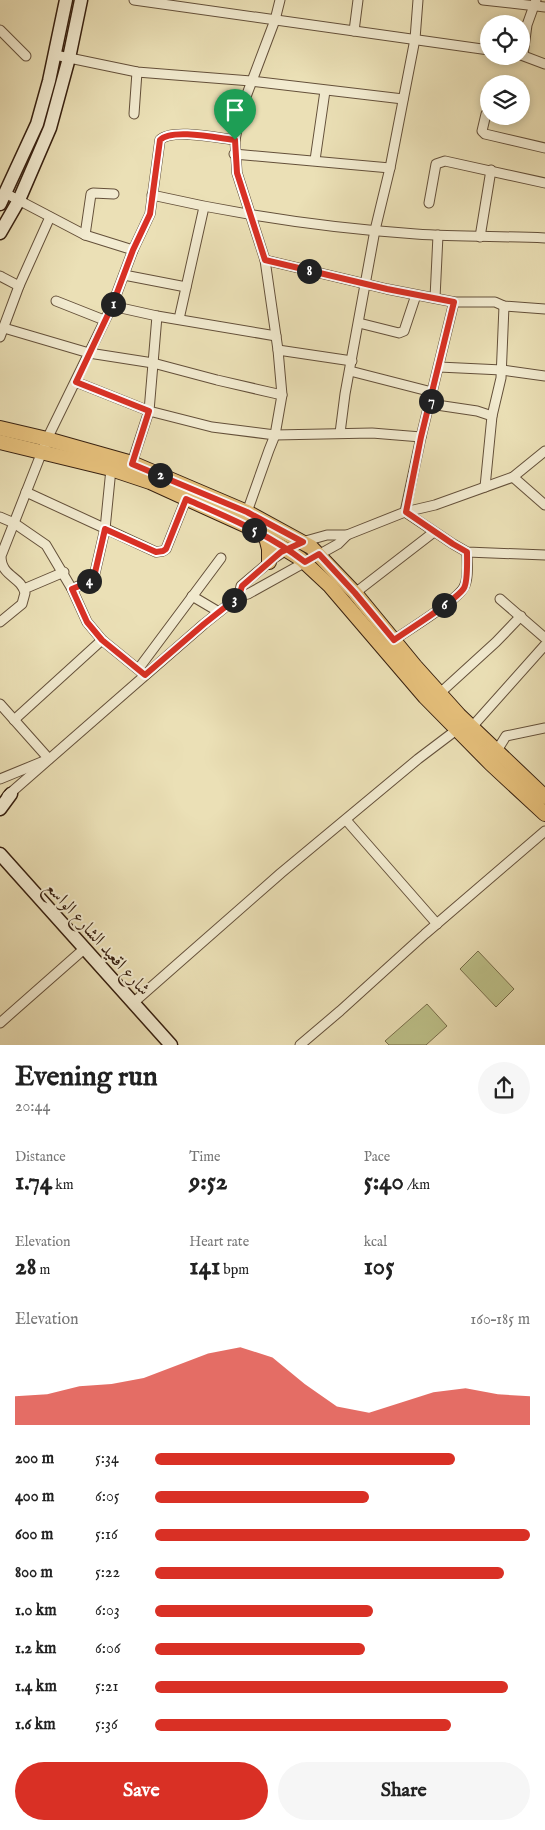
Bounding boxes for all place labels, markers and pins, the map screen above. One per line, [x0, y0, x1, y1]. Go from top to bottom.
pin [214, 89, 256, 140]
pin: 8 [296, 258, 322, 284]
pin: 1 [100, 292, 126, 316]
pin: 7 [418, 388, 444, 414]
pin: 2 [148, 462, 172, 488]
pin: 5 [242, 518, 266, 542]
pin: 4 [76, 568, 102, 594]
pin: 3 [222, 588, 246, 612]
pin: 6 [432, 592, 456, 618]

